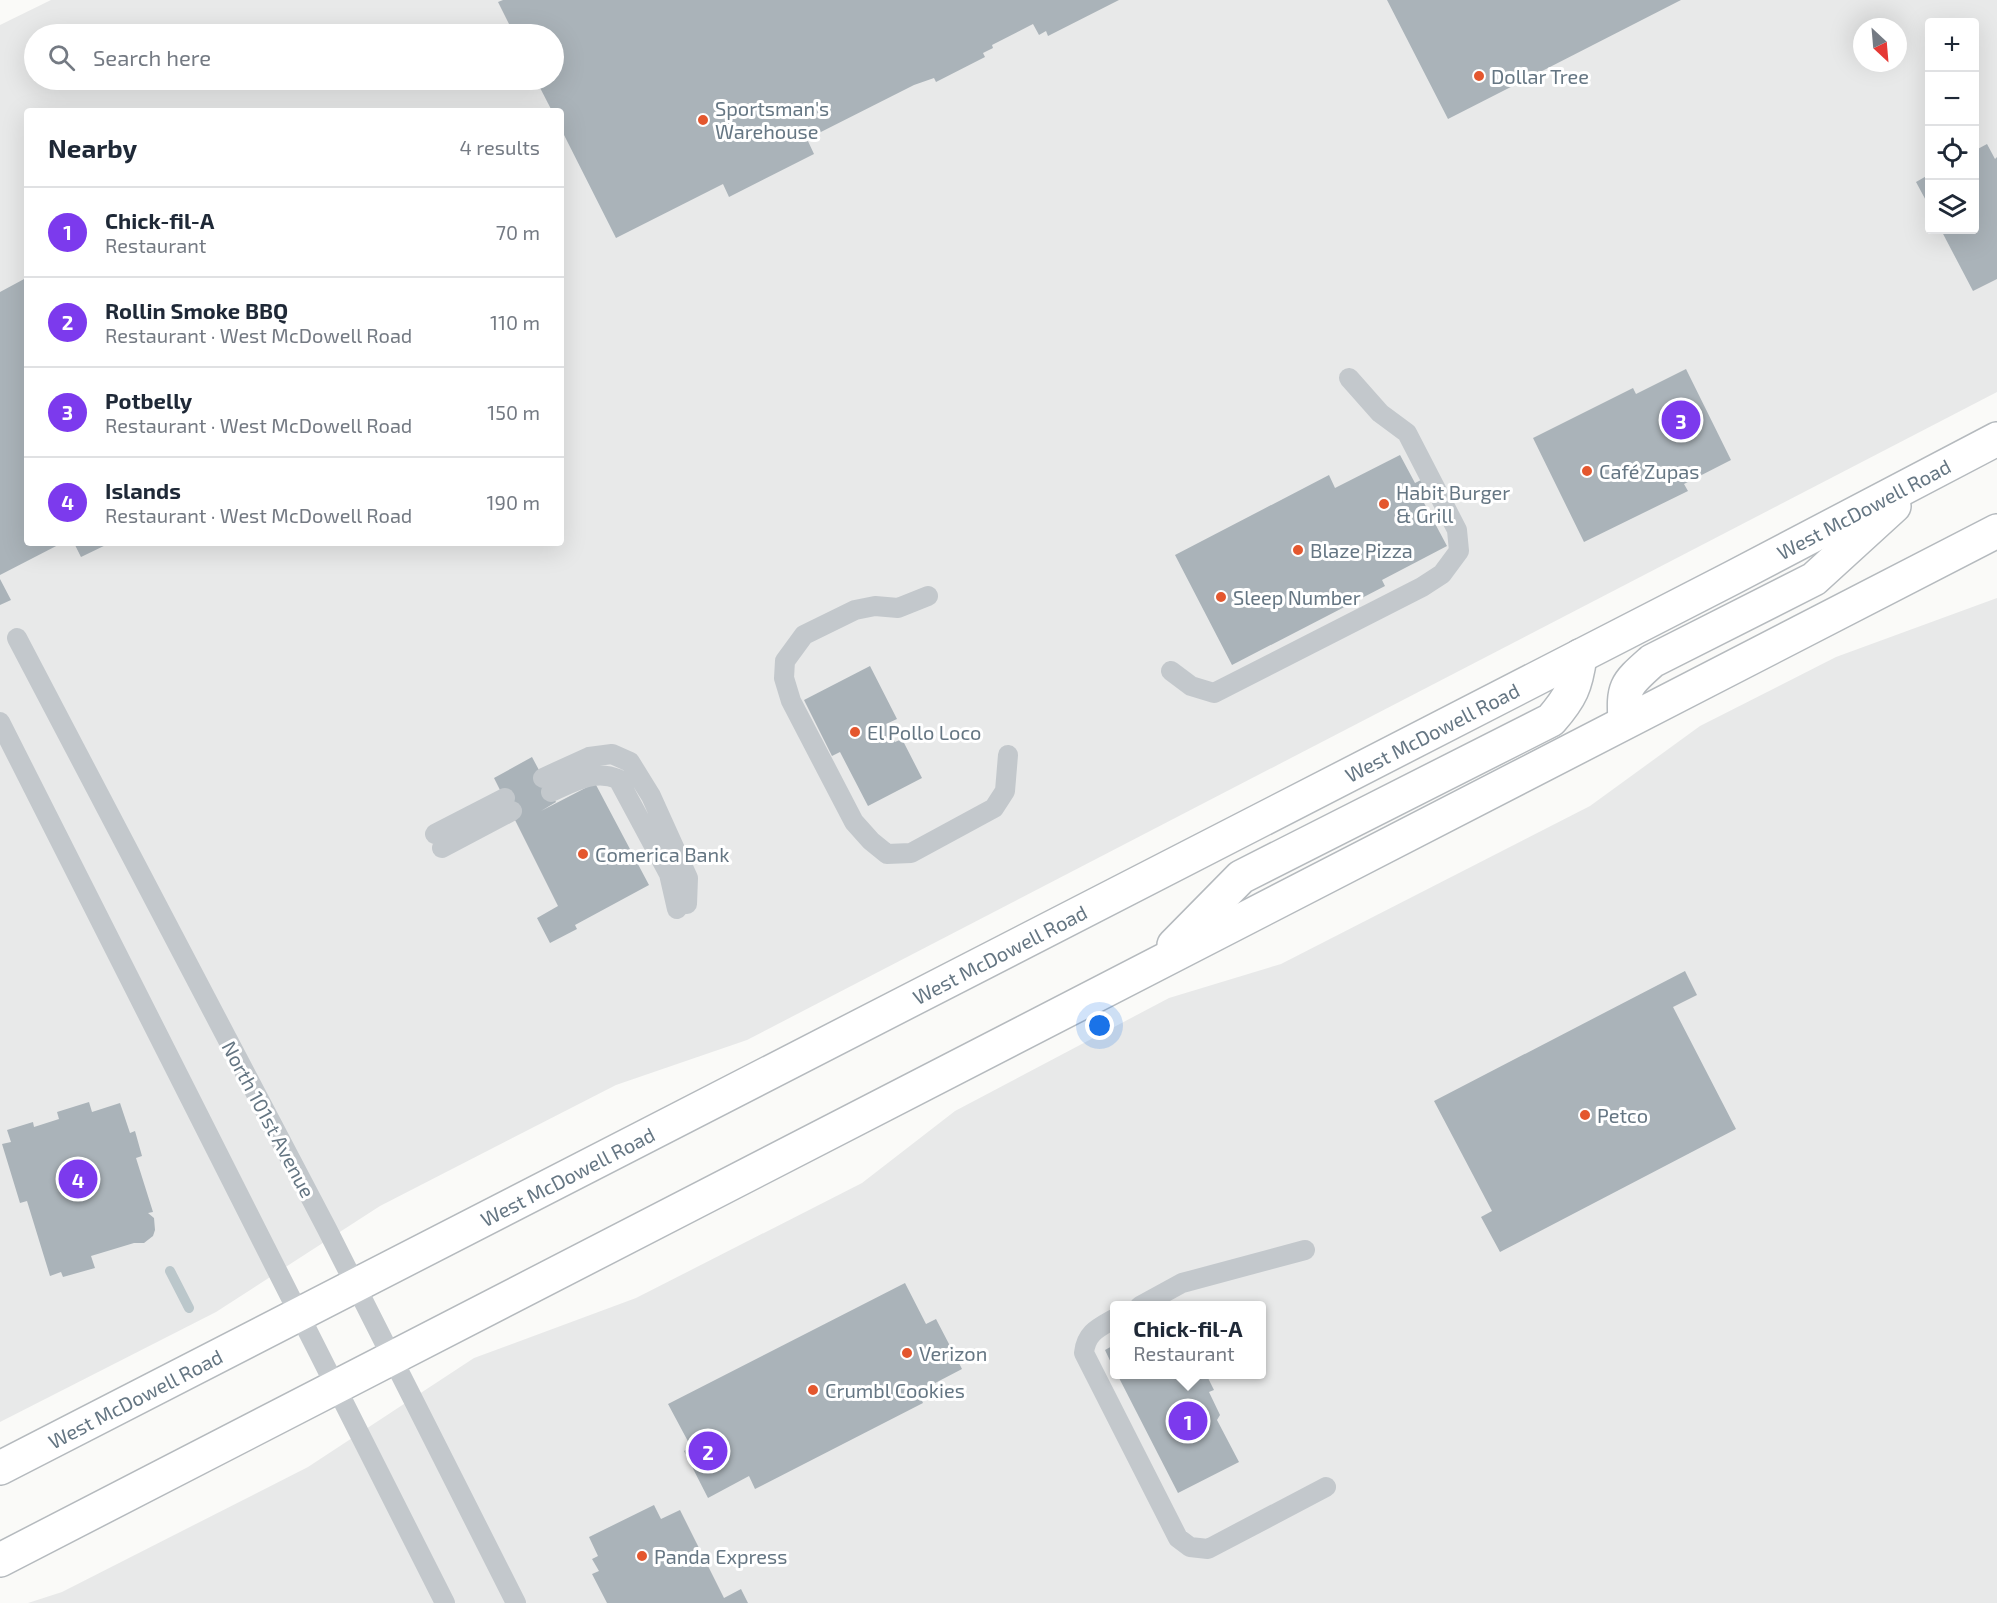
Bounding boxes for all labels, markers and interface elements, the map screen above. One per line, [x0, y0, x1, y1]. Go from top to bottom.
north arrow [1853, 18, 1907, 72]
map controls [1925, 18, 1979, 234]
button: + [1925, 18, 1979, 72]
search box [24, 24, 564, 90]
icon: search [45, 41, 78, 74]
text: Search here [93, 44, 211, 70]
place label: Dollar Tree [1491, 64, 1589, 88]
marker: Dollar Tree [1472, 69, 1486, 83]
button: − [1925, 72, 1979, 126]
place label: Sportsman's Warehouse [715, 96, 829, 143]
marker: Sportsman's Warehouse [696, 113, 710, 127]
button: locate [1925, 126, 1979, 180]
text: Nearby [48, 132, 137, 163]
text: 4 results [460, 135, 540, 159]
button: layers [1925, 180, 1979, 234]
text: Chick-fil-A [105, 207, 214, 233]
text: 1 [63, 220, 72, 244]
text: 70 m [496, 220, 540, 244]
text: Restaurant [105, 233, 206, 257]
text: Rollin Smoke BBQ [105, 297, 288, 323]
text: 2 [62, 310, 73, 334]
text: 110 m [490, 310, 540, 334]
text: Restaurant · West McDowell Road [105, 323, 412, 347]
text: Potbelly [105, 387, 192, 413]
pin: 3 [1662, 398, 1700, 442]
text: 3 [62, 400, 73, 424]
text: 150 m [487, 400, 540, 424]
text: Restaurant · West McDowell Road [105, 413, 412, 437]
street label: West McDowell Road [1773, 454, 1955, 564]
place label: Café Zupas [1599, 459, 1699, 483]
marker: Café Zupas [1580, 464, 1594, 478]
text: Islands [105, 477, 181, 503]
place label: Habit Burger & Grill [1396, 480, 1510, 527]
text: 4 [61, 490, 74, 514]
text: 190 m [487, 490, 540, 514]
marker: Habit Burger & Grill [1377, 497, 1391, 511]
text: Restaurant · West McDowell Road [105, 503, 412, 527]
place label: Blaze Pizza [1310, 538, 1413, 562]
marker: Blaze Pizza [1291, 543, 1305, 557]
place label: Sleep Number [1233, 585, 1361, 609]
marker: Sleep Number [1214, 590, 1228, 604]
street label: West McDowell Road [1341, 677, 1523, 787]
place label: El Pollo Loco [867, 720, 981, 744]
marker: El Pollo Loco [848, 725, 862, 739]
place label: Comerica Bank [595, 842, 729, 866]
marker: Comerica Bank [576, 847, 590, 861]
street label: West McDowell Road [909, 900, 1091, 1009]
your location [1085, 1011, 1114, 1040]
street label: North 101st Avenue [218, 1037, 320, 1201]
place label: Petco [1597, 1103, 1648, 1127]
marker: Petco [1578, 1108, 1592, 1122]
street label: West McDowell Road [476, 1122, 659, 1231]
pin: 4 [58, 1156, 98, 1202]
popup [1110, 1301, 1266, 1379]
text: Chick-fil-A [1133, 1315, 1243, 1341]
place label: Verizon [919, 1341, 987, 1365]
text: Restaurant [1133, 1341, 1235, 1365]
street label: West McDowell Road [44, 1344, 226, 1453]
marker: Verizon [900, 1346, 914, 1360]
place label: Crumbl Cookies [825, 1378, 965, 1402]
marker: Crumbl Cookies [806, 1383, 820, 1397]
pin: 1 [1168, 1398, 1208, 1444]
pin: 2 [688, 1428, 728, 1474]
place label: Panda Express [654, 1544, 787, 1568]
marker: Panda Express [635, 1549, 649, 1563]

